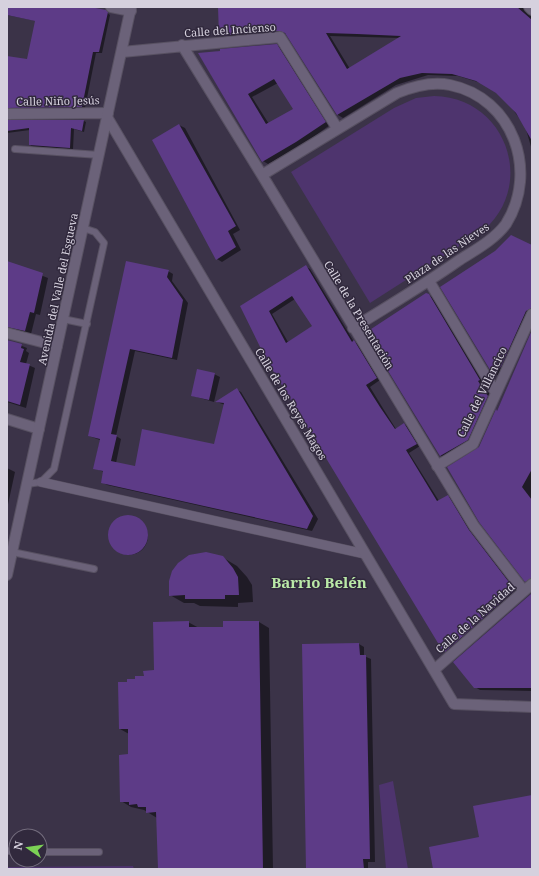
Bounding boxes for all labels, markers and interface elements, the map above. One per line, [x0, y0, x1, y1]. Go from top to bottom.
street label: Calle del Incienso [184, 19, 276, 40]
street label: Calle Niño Jesús [16, 92, 100, 109]
street label: Avenida del Valle del Esgueva [34, 211, 81, 366]
street label: Plaza de las Nieves [402, 219, 492, 286]
street label: Calle de la Presentación [321, 257, 398, 372]
street label: Calle del Villancico [453, 344, 510, 440]
street label: Calle de los Reyes Magos [252, 345, 331, 463]
district label: Barrio Belén [271, 572, 367, 592]
street label: Calle de la Navidad [432, 579, 518, 656]
north arrow [8, 828, 48, 868]
text: N [9, 839, 26, 852]

